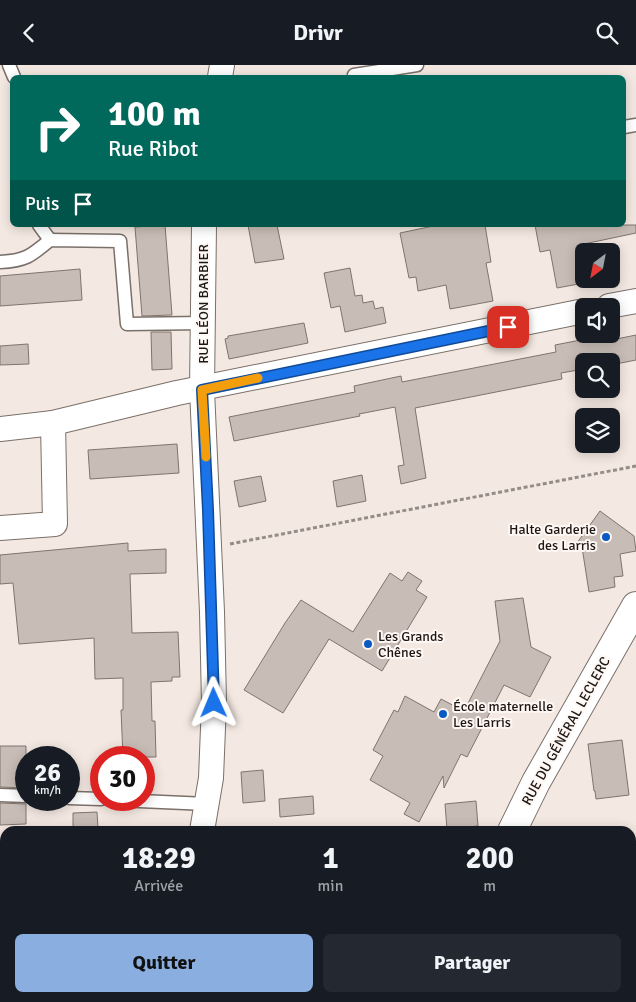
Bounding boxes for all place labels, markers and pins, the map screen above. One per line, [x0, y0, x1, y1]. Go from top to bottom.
pin [487, 306, 529, 348]
place label: Halte Garderie des Larris [509, 521, 596, 554]
marker: Halte Garderie des Larris [600, 531, 612, 543]
place label: Les Grands Chênes [378, 628, 444, 661]
marker: Les Grands Chênes [362, 638, 374, 650]
place label: École maternelle Les Larris [453, 698, 553, 731]
marker: École maternelle Les Larris [437, 708, 449, 720]

